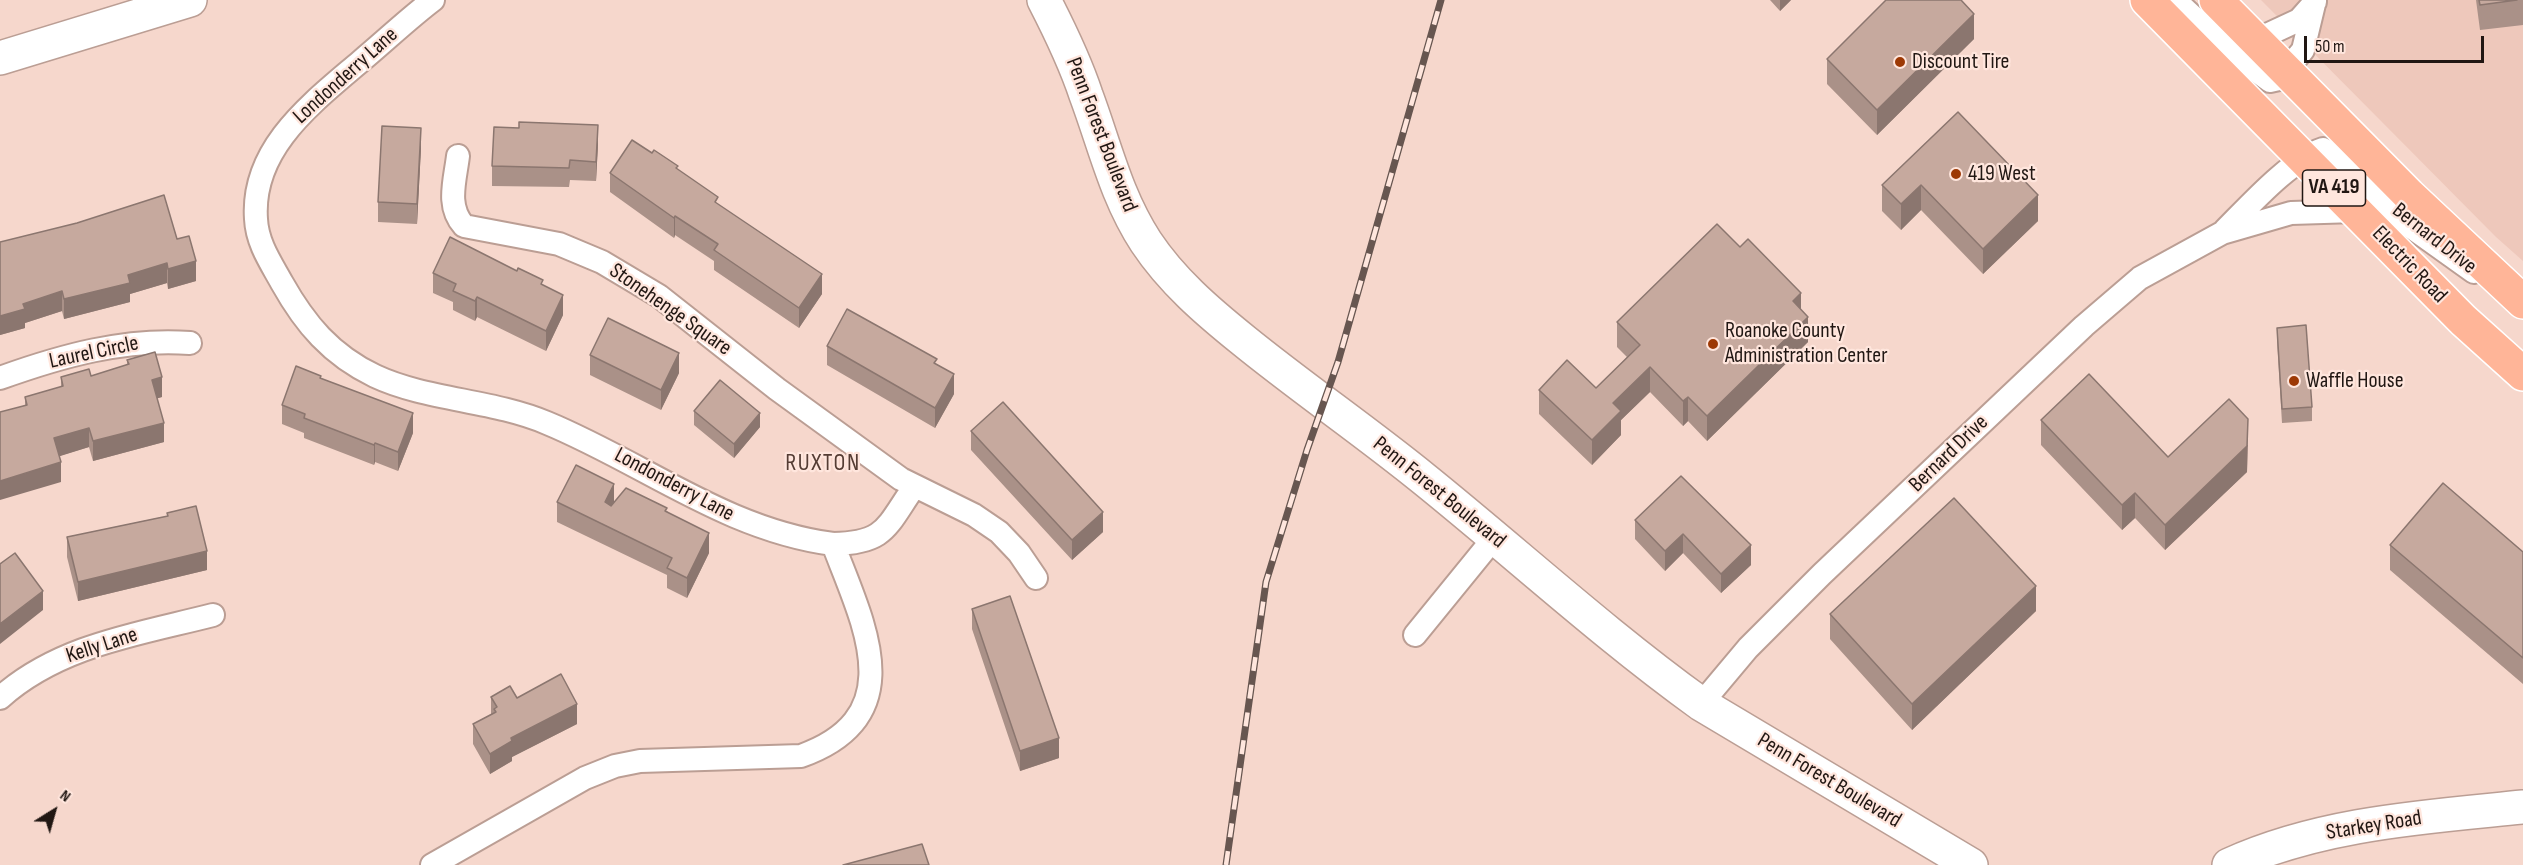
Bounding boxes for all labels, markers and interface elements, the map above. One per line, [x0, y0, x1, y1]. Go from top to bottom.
street label: Londonderry Lane [288, 22, 404, 130]
scale bar [2307, 24, 2487, 62]
text: 50 m [2315, 36, 2345, 57]
place label: Discount Tire [1912, 49, 2009, 75]
street label: Penn Forest Boulevard [1059, 54, 1143, 216]
marker: Discount Tire [1893, 55, 1907, 69]
place label: 419 West [1968, 161, 2036, 187]
marker: 419 West [1949, 167, 1963, 181]
road number: VA 419 [2302, 170, 2366, 206]
street label: Bernard Drive [2387, 198, 2481, 280]
street label: Electric Road [2366, 221, 2452, 309]
street label: Stonehenge Square [604, 258, 736, 362]
place label: Roanoke County Administration Center [1725, 318, 1887, 370]
street label: Laurel Circle [47, 331, 141, 375]
marker: Roanoke County Administration Center [1706, 337, 1720, 351]
place label: Waffle House [2306, 368, 2404, 394]
marker: Waffle House [2287, 374, 2301, 388]
street label: Bernard Drive [1904, 410, 1994, 498]
street label: Penn Forest Boulevard [1367, 431, 1511, 555]
street label: Londonderry Lane [610, 442, 738, 528]
district label: RUXTON [785, 450, 861, 478]
street label: Kelly Lane [63, 622, 141, 670]
street label: Penn Forest Boulevard [1752, 728, 1906, 834]
north arrow [24, 781, 84, 841]
text: N [56, 786, 74, 806]
street label: Starkey Road [2324, 805, 2424, 847]

